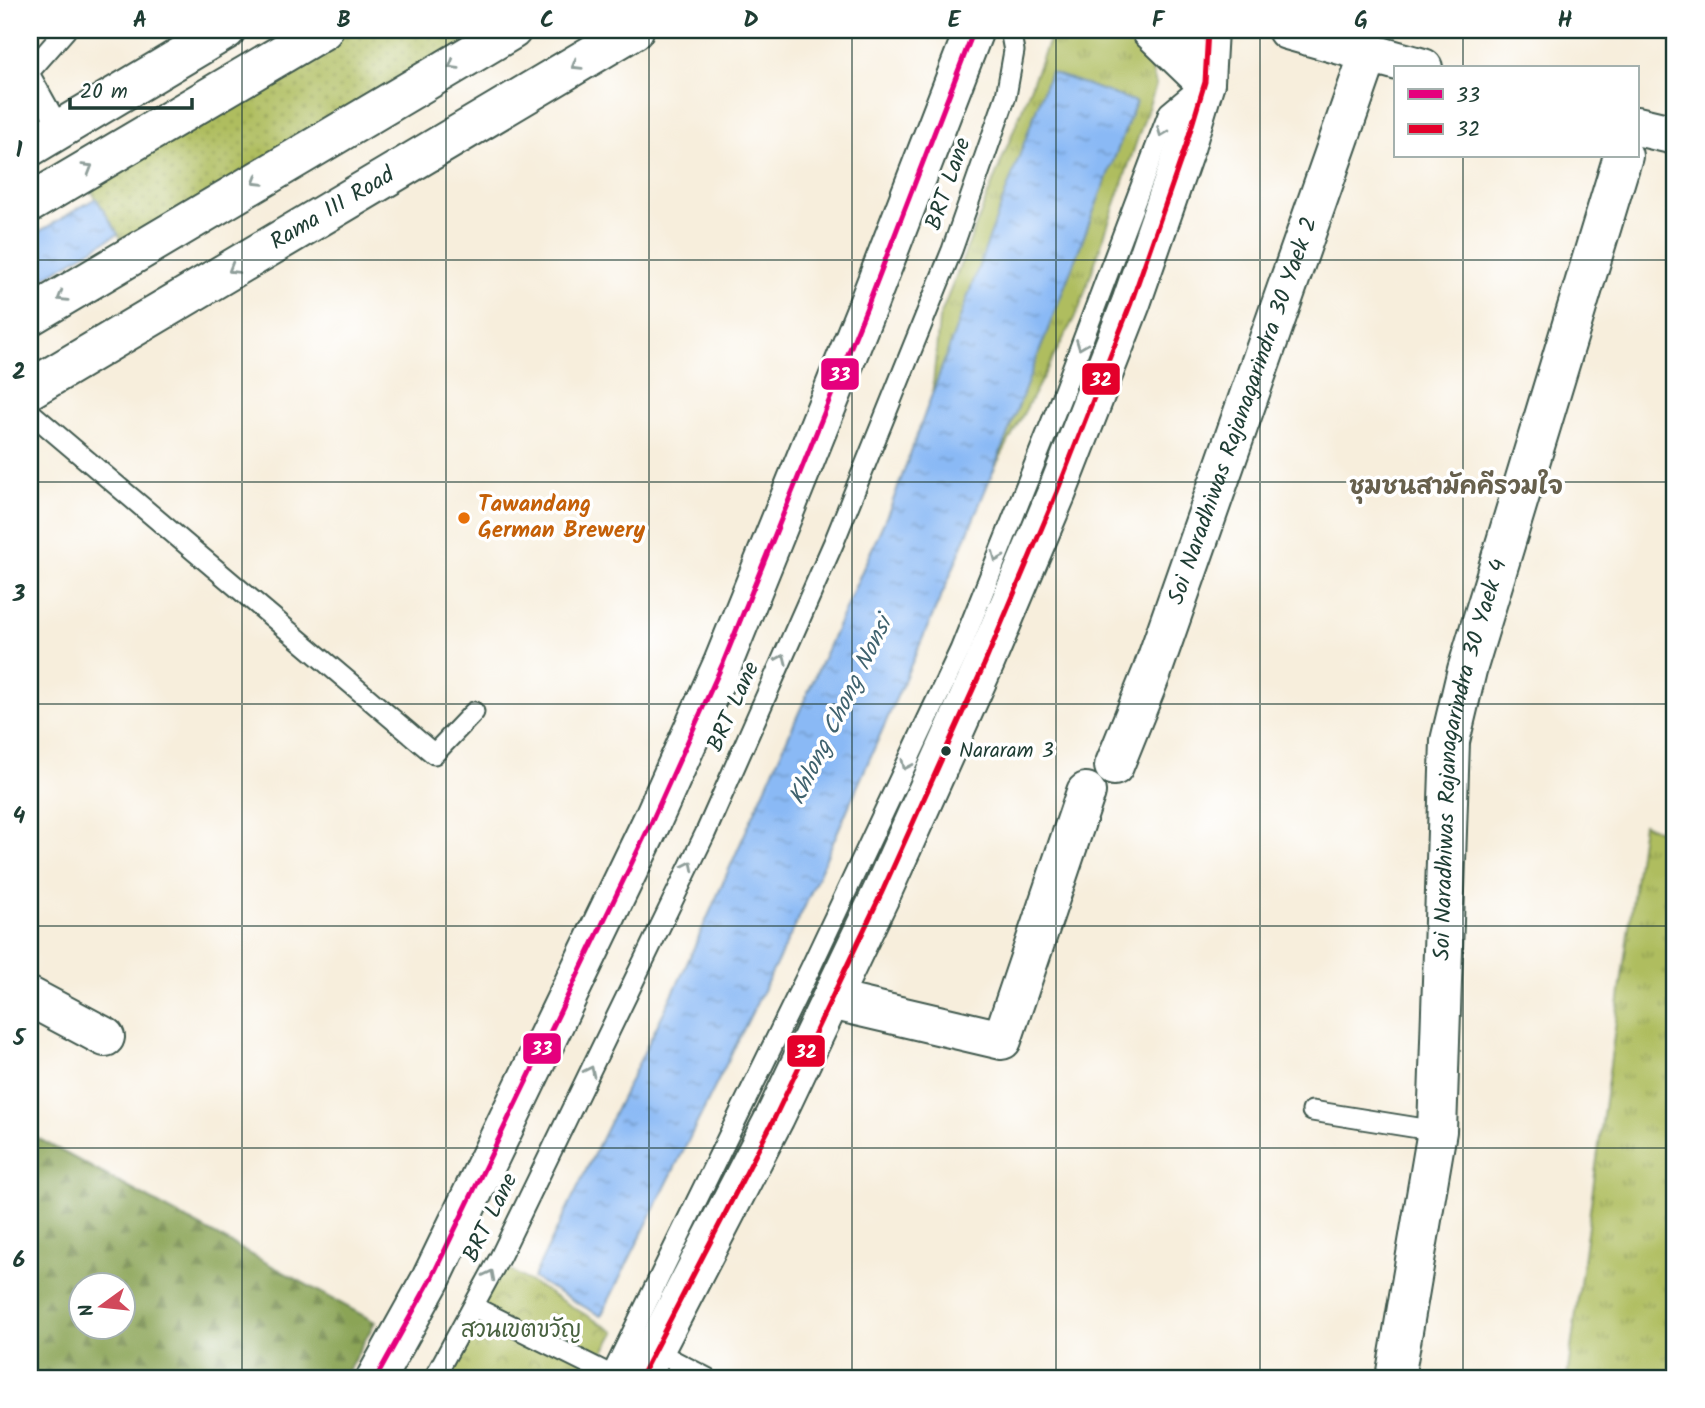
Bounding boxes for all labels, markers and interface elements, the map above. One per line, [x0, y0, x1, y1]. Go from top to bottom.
text: A [133, 3, 147, 39]
text: B [337, 3, 351, 39]
text: C [540, 3, 554, 39]
text: D [743, 3, 759, 39]
text: E [948, 3, 962, 39]
text: F [1152, 3, 1166, 39]
text: G [1354, 3, 1368, 39]
text: H [1558, 3, 1573, 39]
one-way arrow [447, 56, 460, 69]
one-way arrow [570, 56, 583, 69]
scale bar [70, 66, 192, 110]
legend [1394, 66, 1638, 158]
text: 20 m [80, 76, 128, 109]
text: 33 [1456, 80, 1480, 113]
text: 32 [1456, 114, 1480, 147]
one-way arrow [1156, 126, 1170, 138]
text: 1 [16, 133, 23, 169]
street label: BRT Lane [916, 133, 982, 235]
street label: Rama III Road [263, 158, 402, 260]
one-way arrow [81, 164, 94, 177]
one-way arrow [252, 172, 265, 185]
street label: Soi Naradhiwas Rajanagarindra 30 Yaek 2 [1159, 212, 1328, 610]
one-way arrow [227, 261, 240, 274]
one-way arrow [56, 289, 69, 302]
one-way arrow [1075, 339, 1089, 351]
text: 2 [12, 355, 26, 391]
line badge: 33 [820, 357, 860, 391]
text: 33 [829, 361, 850, 391]
line badge: 32 [1081, 362, 1121, 396]
text: 32 [1089, 366, 1112, 396]
district label: ชุมชนสามัคคีรวมใจ [1349, 468, 1563, 507]
place label: Tawandang German Brewery [478, 487, 645, 549]
marker: Tawandang German Brewery [456, 510, 472, 526]
one-way arrow [992, 550, 1006, 562]
street label: Soi Naradhiwas Rajanagarindra 30 Yaek 4 [1425, 555, 1518, 961]
text: 3 [12, 577, 26, 613]
water label: Khlong Chong Nonsi [778, 605, 906, 812]
one-way arrow [774, 653, 788, 666]
street label: BRT Lane [698, 656, 770, 758]
place label: Nararam 3 [959, 735, 1054, 768]
marker: Nararam 3 [939, 744, 953, 758]
one-way arrow [900, 758, 914, 770]
text: 4 [13, 799, 26, 835]
one-way arrow [681, 861, 695, 873]
text: 5 [12, 1021, 27, 1057]
line badge: 33 [522, 1032, 562, 1065]
line badge: 32 [786, 1034, 826, 1068]
text: 33 [531, 1035, 552, 1065]
text: 32 [794, 1038, 817, 1068]
one-way arrow [582, 1066, 596, 1078]
street label: BRT Lane [454, 1167, 528, 1269]
text: 6 [13, 1243, 25, 1279]
one-way arrow [482, 1270, 496, 1282]
north arrow [66, 1272, 136, 1342]
text: N [71, 1300, 104, 1320]
park label: สวนเขตขวัญ [461, 1313, 581, 1349]

